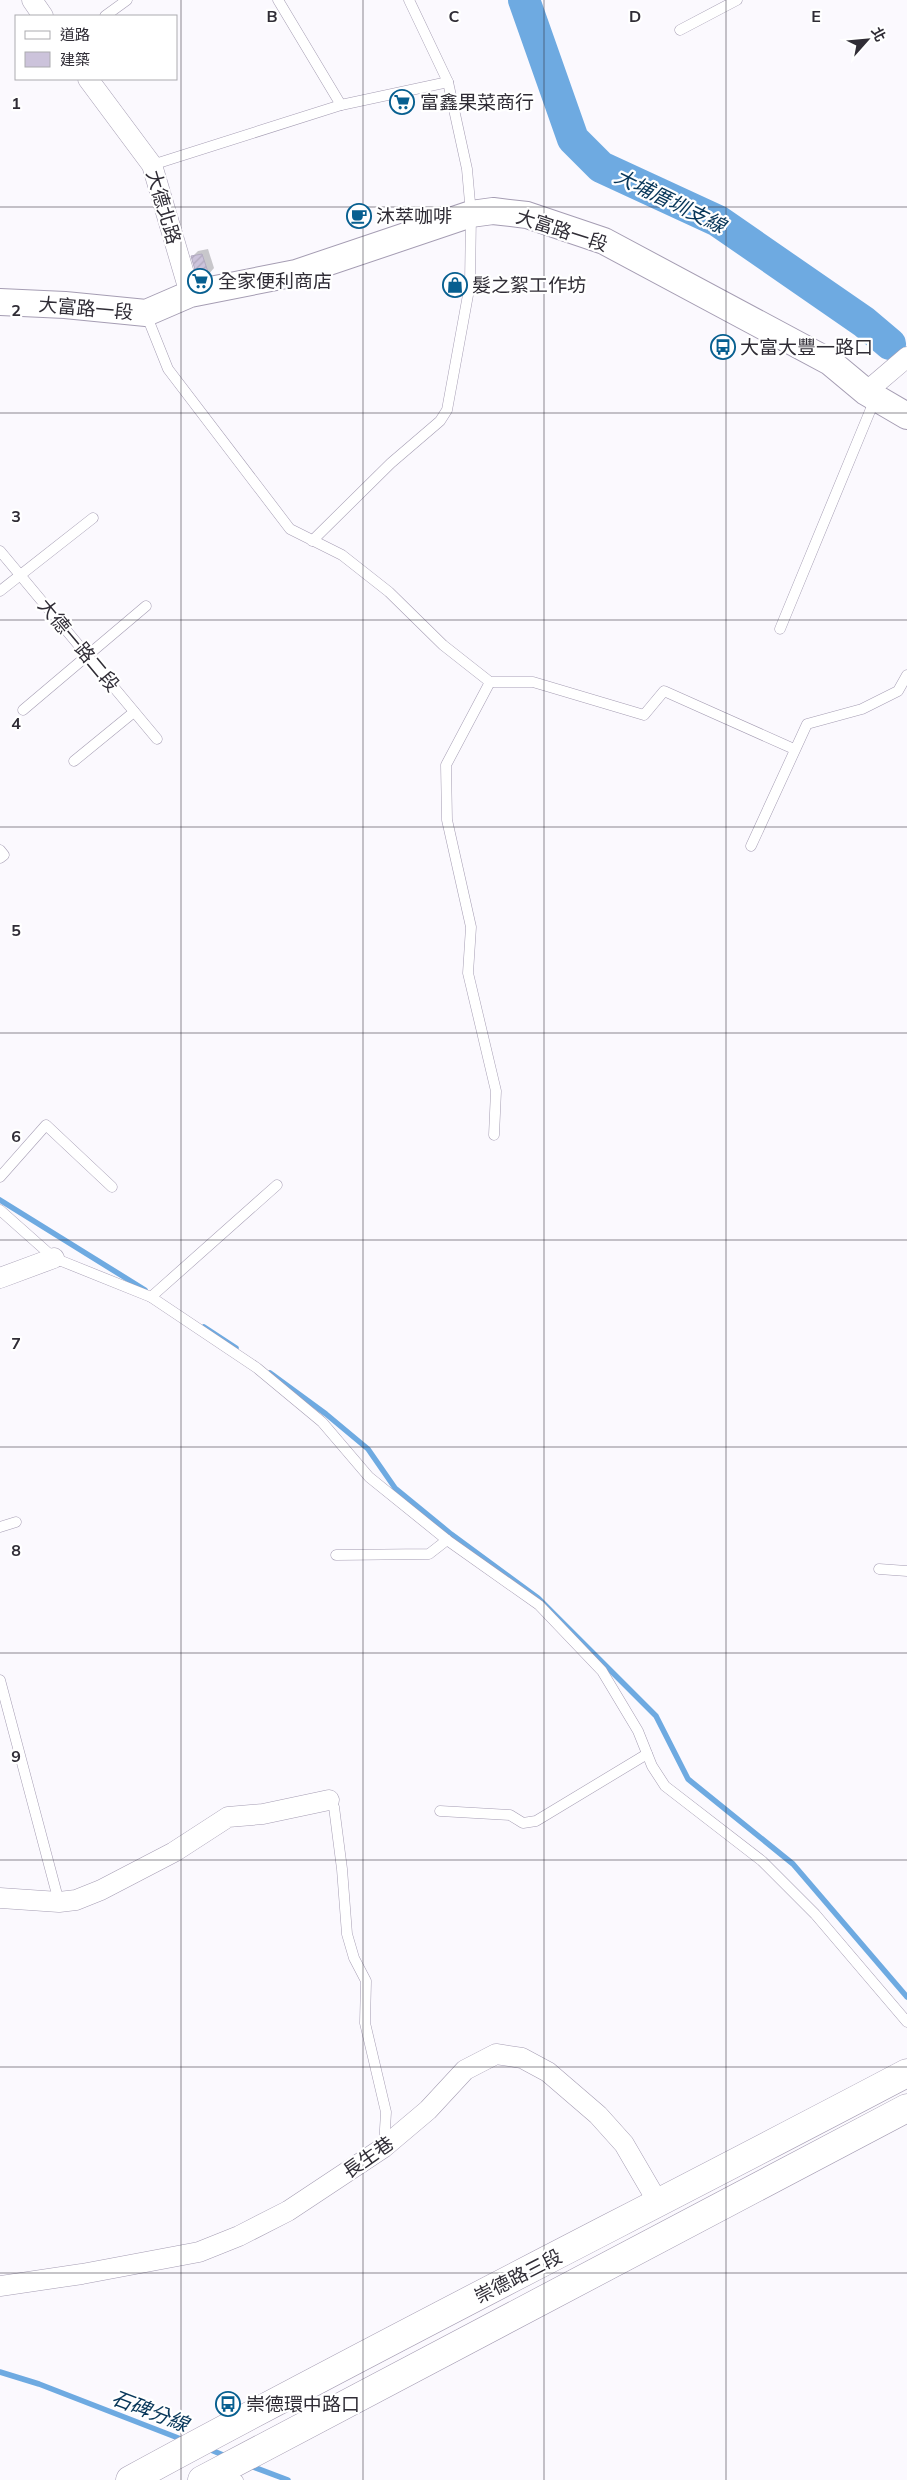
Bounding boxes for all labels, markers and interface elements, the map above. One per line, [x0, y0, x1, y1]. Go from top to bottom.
text: B [266, 6, 278, 26]
text: C [449, 6, 460, 26]
text: D [629, 6, 641, 26]
text: E [811, 6, 821, 26]
legend [15, 15, 178, 80]
north arrow [842, 15, 892, 65]
text: 北 [867, 24, 890, 44]
text: 道路 [60, 25, 90, 44]
text: 建築 [60, 50, 90, 69]
supermarket icon: 富鑫果菜商行 [389, 89, 415, 115]
place label: 富鑫果菜商行 [420, 90, 534, 114]
text: 1 [11, 93, 21, 113]
water label: 大埔厝圳支線 [611, 163, 731, 239]
street label: 大德北路 [141, 167, 187, 247]
cafe icon: 沐萃咖啡 [346, 203, 372, 229]
place label: 沐萃咖啡 [376, 204, 452, 228]
street label: 大富路一段 [513, 204, 611, 256]
supermarket icon: 全家便利商店 [187, 268, 213, 294]
place label: 全家便利商店 [218, 269, 332, 293]
shop icon: 髮之絮工作坊 [442, 272, 468, 298]
place label: 髮之絮工作坊 [472, 273, 586, 297]
street label: 大富路一段 [38, 292, 134, 324]
text: 2 [11, 300, 21, 320]
bus stop icon: 大富大豐一路口 [710, 334, 736, 360]
place label: 大富大豐一路口 [740, 335, 873, 359]
text: 3 [11, 506, 21, 526]
street label: 大德一路二段 [33, 594, 125, 696]
text: 4 [11, 713, 21, 733]
text: 5 [11, 920, 21, 940]
text: 6 [11, 1126, 21, 1146]
text: 7 [11, 1333, 21, 1353]
text: 8 [11, 1540, 21, 1560]
text: 9 [11, 1746, 21, 1766]
street label: 長生巷 [338, 2131, 398, 2183]
street label: 崇德路三段 [470, 2244, 566, 2308]
water label: 石碑分線 [108, 2385, 194, 2437]
bus stop icon: 崇德環中路口 [215, 2391, 241, 2417]
place label: 崇德環中路口 [246, 2392, 360, 2416]

